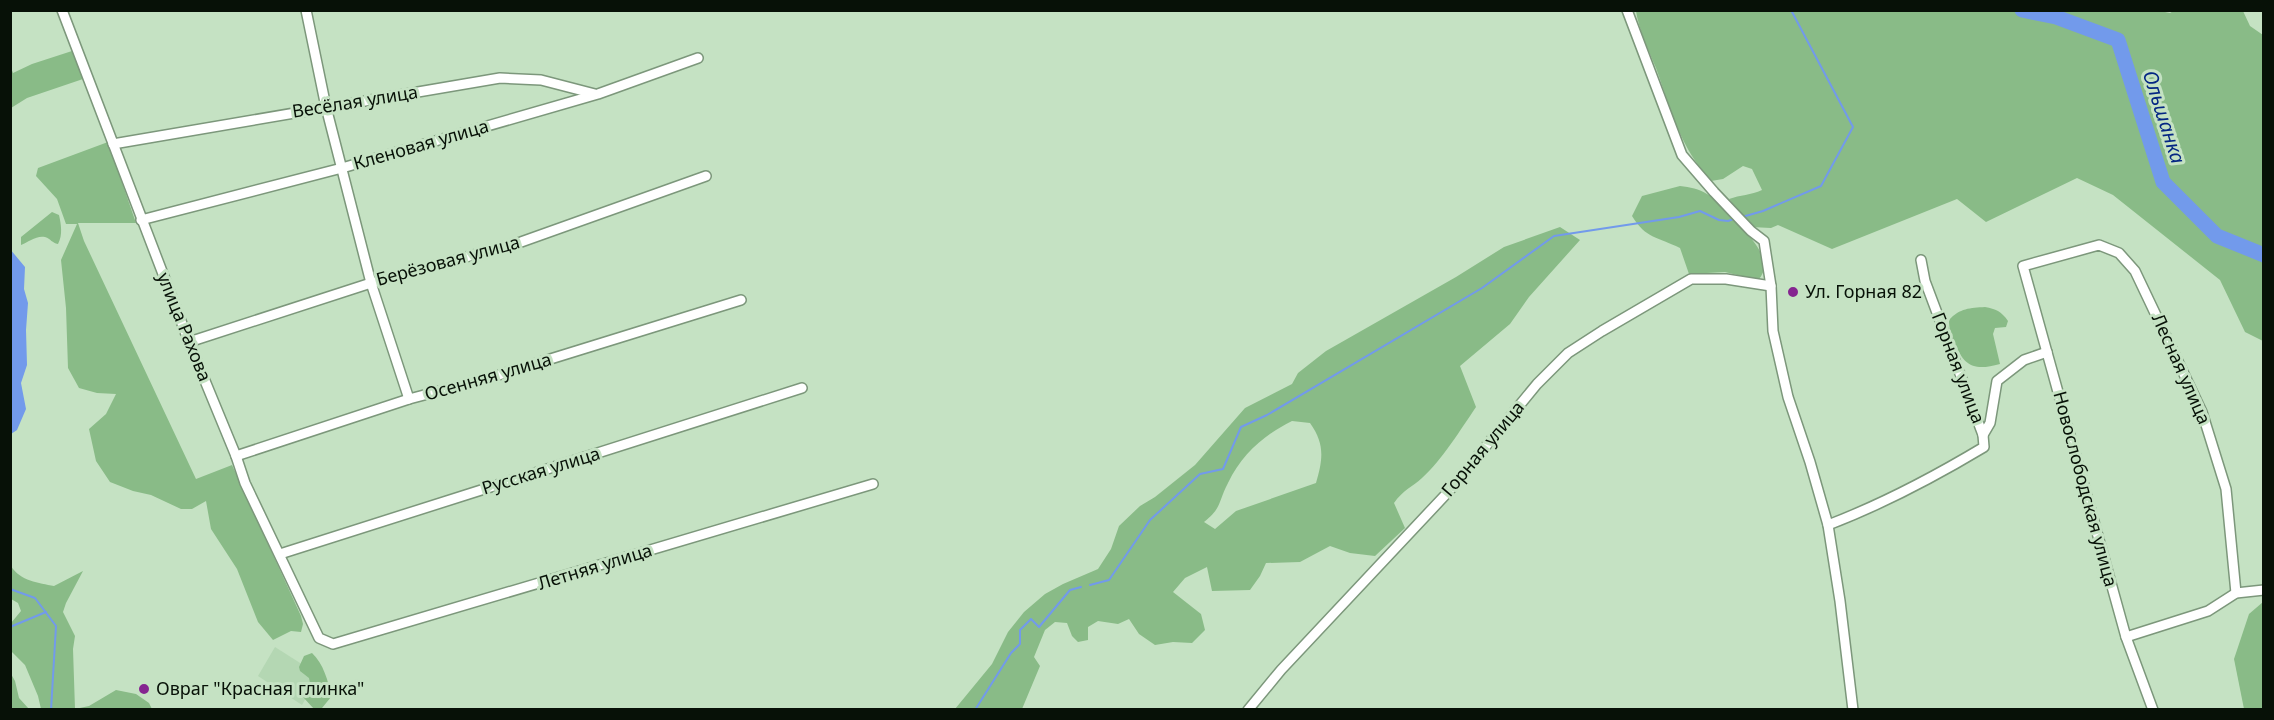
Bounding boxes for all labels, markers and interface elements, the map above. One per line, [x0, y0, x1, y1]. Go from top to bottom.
water label: Ольшанка [2137, 67, 2192, 167]
street label: Весёлая улица [290, 79, 419, 123]
street label: Кленовая улица [350, 113, 491, 175]
street label: Берёзовая улица [373, 229, 522, 291]
street label: улица Рахова [152, 269, 218, 385]
place label: Ул. Горная 82 [1805, 279, 1922, 303]
marker: Ул. Горная 82 [1786, 285, 1800, 299]
street label: Горная улица [1927, 309, 1991, 427]
street label: Лесная улица [2147, 310, 2217, 428]
street label: Осенняя улица [421, 346, 554, 406]
street label: Новослободская улица [2048, 388, 2124, 589]
street label: Горная улица [1435, 396, 1529, 501]
street label: Русская улица [479, 441, 603, 499]
street label: Летняя улица [535, 537, 655, 595]
place label: Овраг "Красная глинка" [156, 676, 364, 700]
marker: Овраг "Красная глинка" [137, 682, 151, 696]

